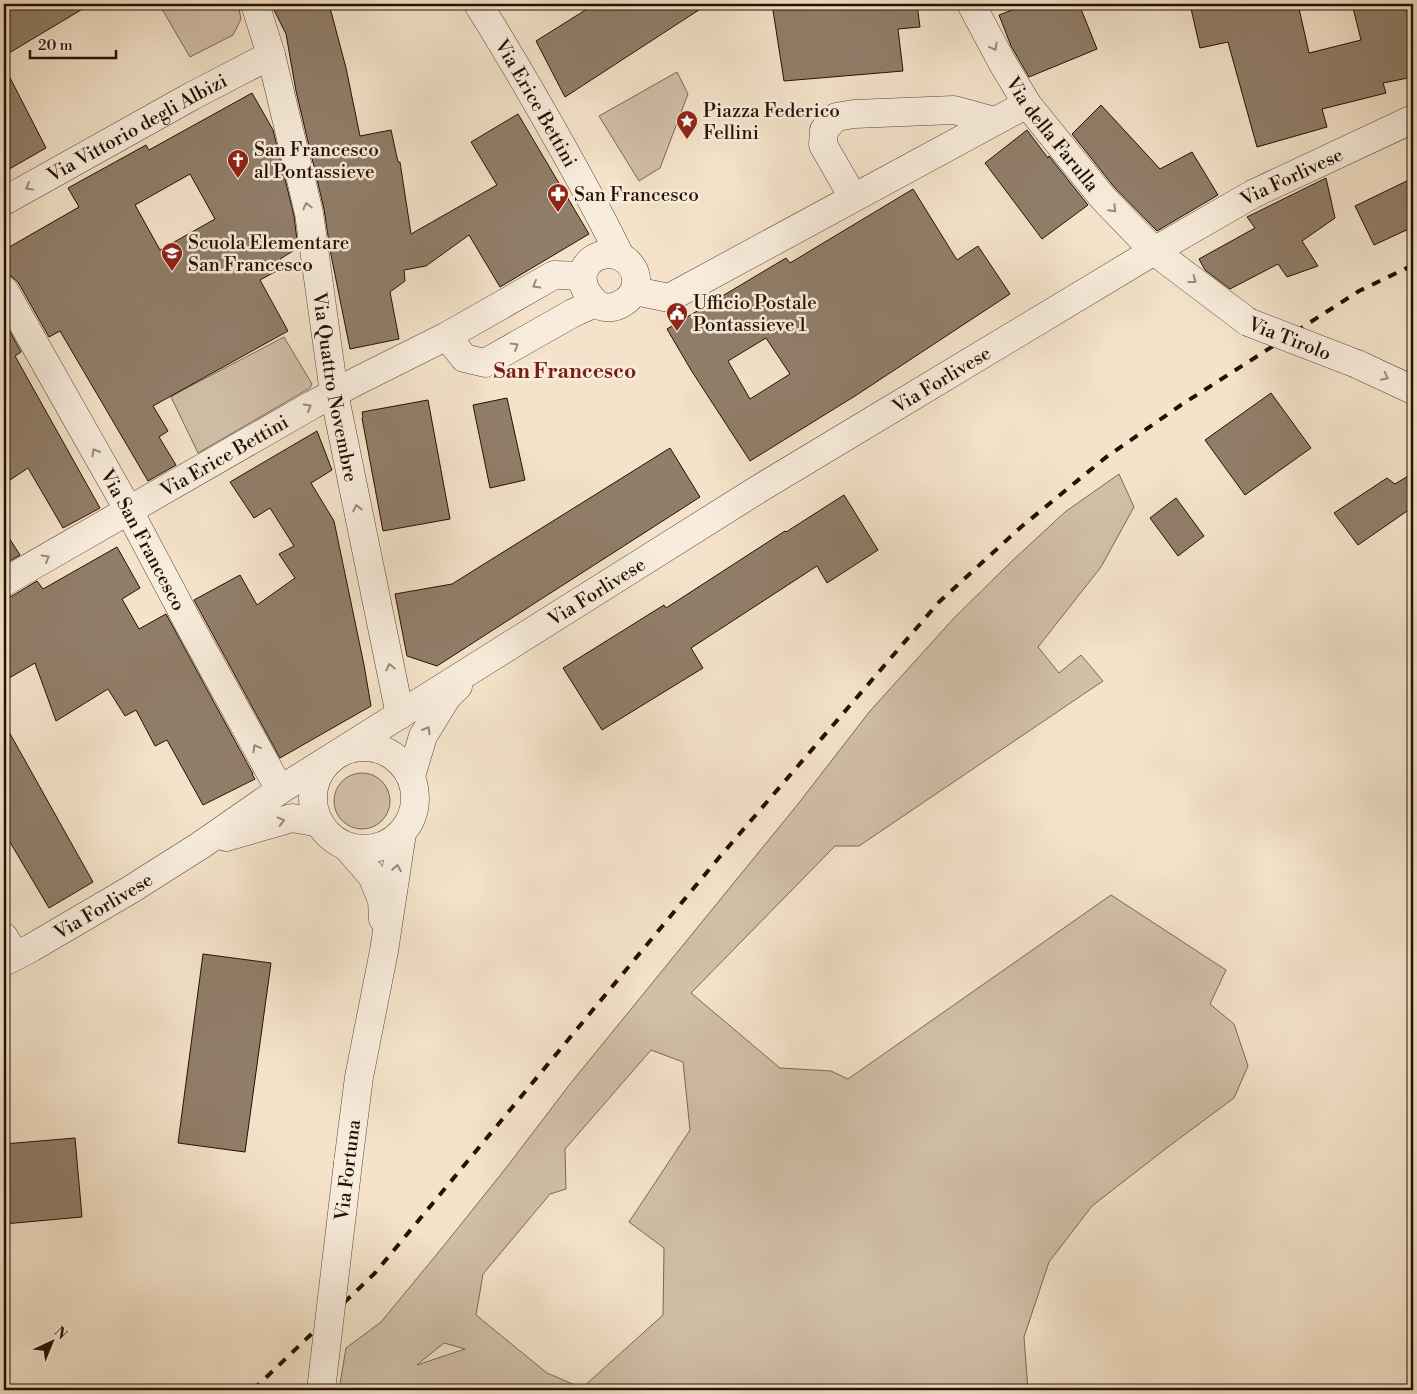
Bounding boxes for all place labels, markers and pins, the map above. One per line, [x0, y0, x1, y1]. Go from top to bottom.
place label: Piazza Federico Fellini [703, 99, 840, 145]
place icon: Piazza Federico Fellini [675, 109, 699, 140]
place label: San Francesco al Pontassieve [254, 138, 379, 184]
church icon: San Francesco al Pontassieve [226, 148, 250, 179]
pharmacy icon: San Francesco [546, 182, 570, 213]
place label: San Francesco [574, 183, 699, 207]
place label: Scuola Elementare San Francesco [188, 231, 349, 277]
school or university icon: Scuola Elementare San Francesco [160, 241, 184, 272]
place label: Ufficio Postale Pontassieve 1 [693, 291, 817, 337]
public building icon: Ufficio Postale Pontassieve 1 [665, 301, 689, 332]

